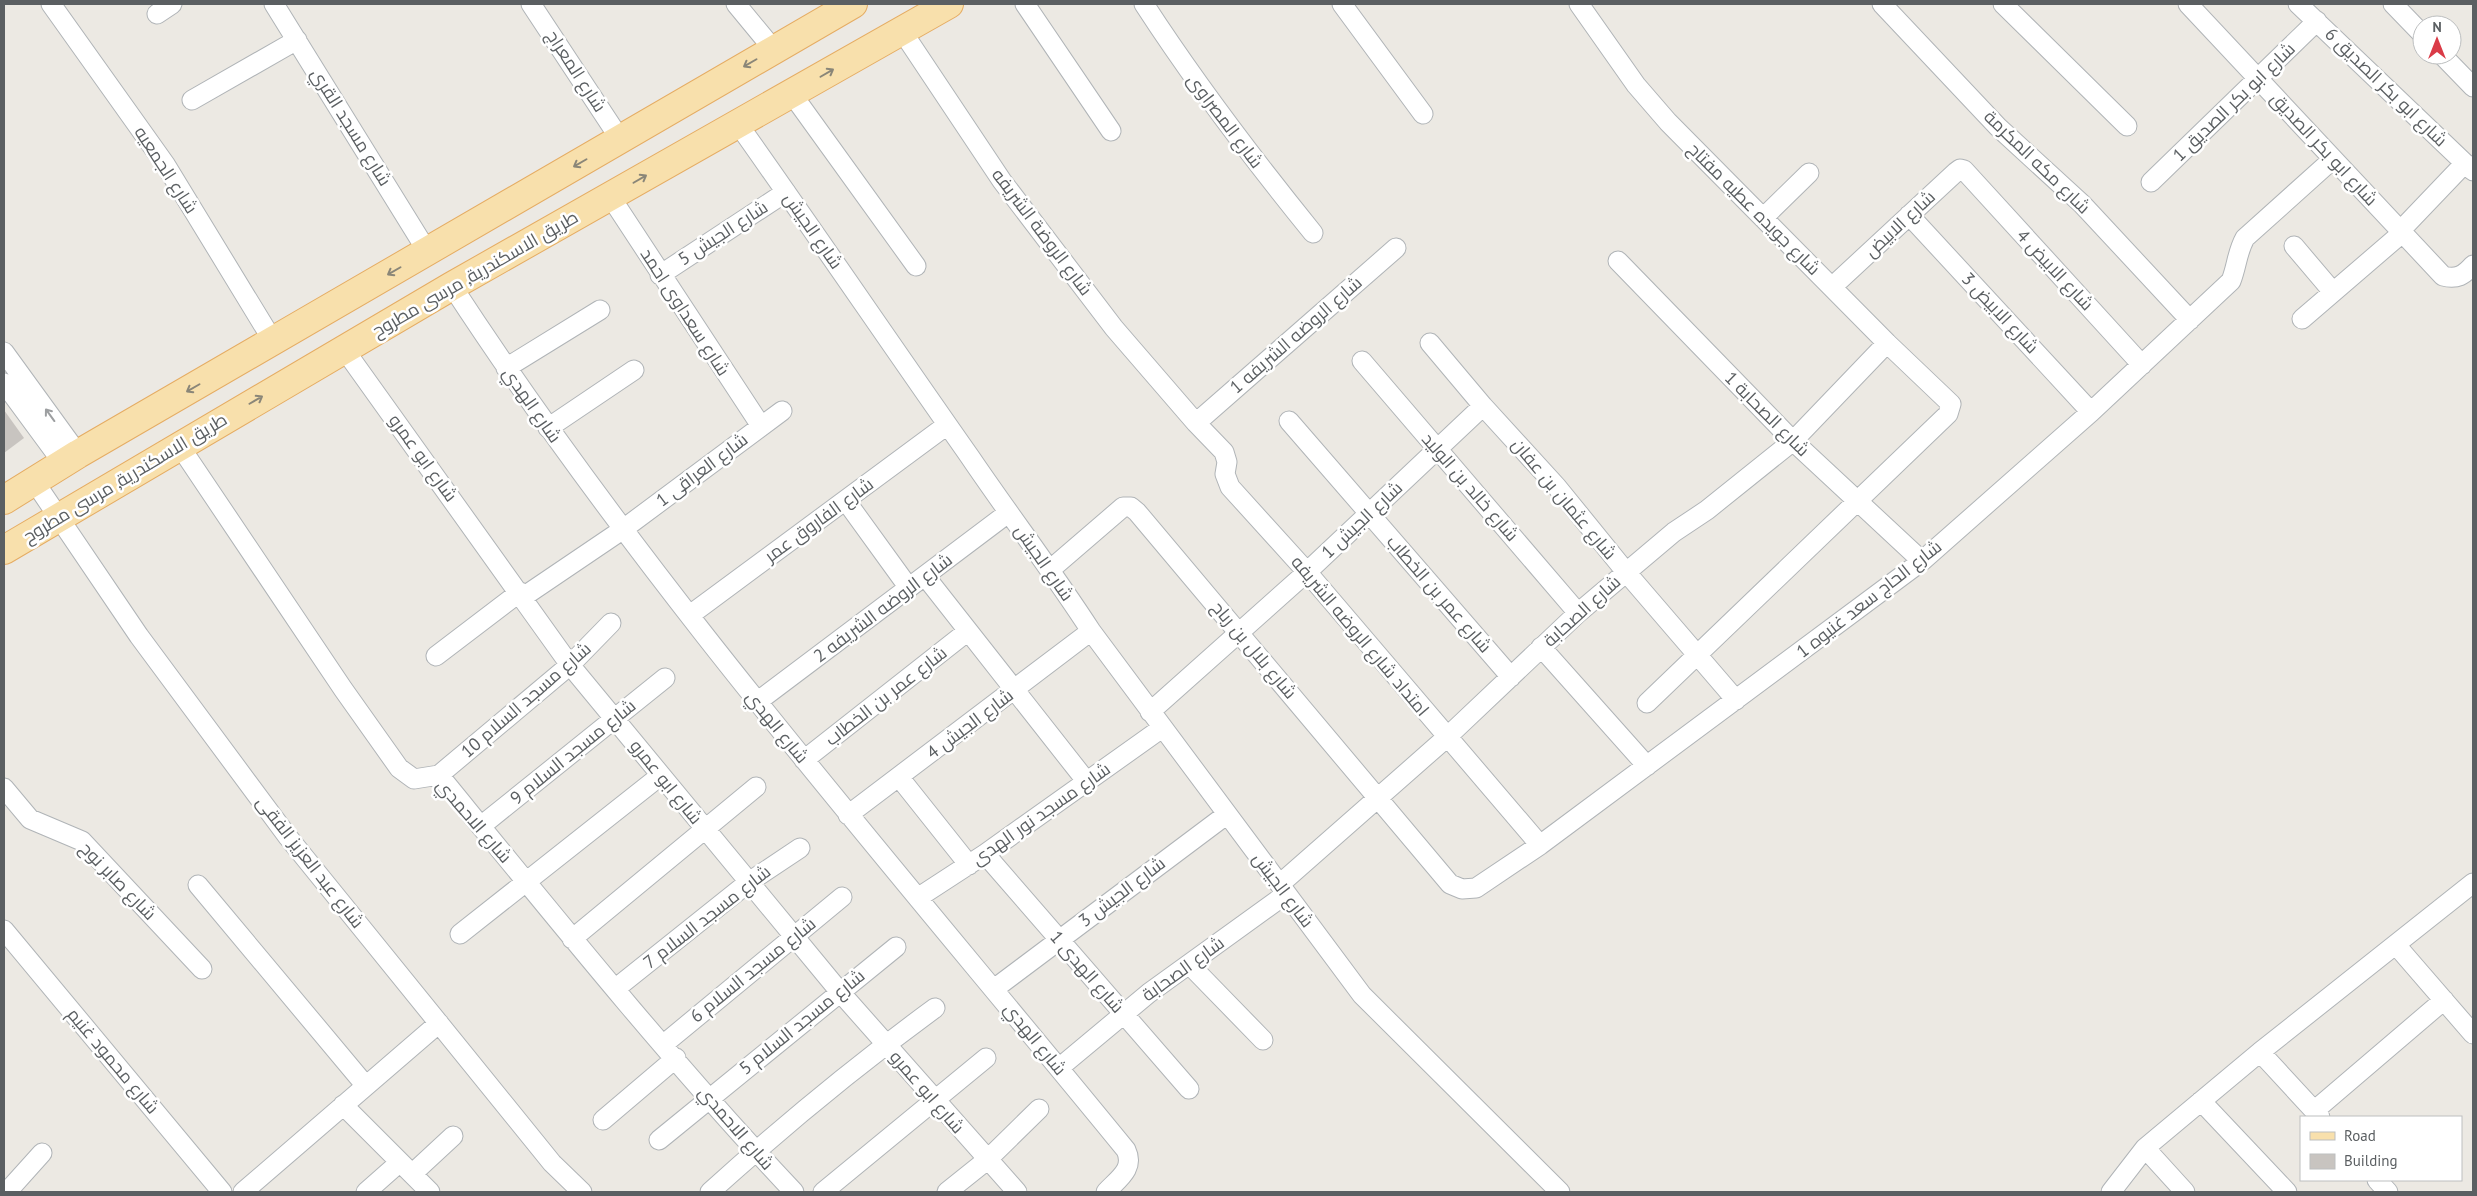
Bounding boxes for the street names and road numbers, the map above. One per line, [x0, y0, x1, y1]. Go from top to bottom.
street label: شارع ابو بكر الصديق 6 [2320, 23, 2452, 151]
street label: شارع المعراج [540, 25, 612, 117]
street label: شارع ابو بكر الصديق 1 [2168, 37, 2300, 167]
street label: شارع مسجد القري [303, 63, 397, 192]
street label: شارع المصراوى [1182, 69, 1268, 173]
street label: شارع ابو بكر الصديق [2266, 88, 2382, 210]
street label: شارع مكه المكرمة [1979, 105, 2095, 219]
street label: شارع الجمعيه [129, 122, 203, 218]
street label: شارع جويده عطيه مفتاح [1682, 137, 1826, 281]
street label: شارع الروضة الشريفه [986, 164, 1098, 300]
street label: شارع الابيض [1860, 185, 1940, 263]
street label: شارع الجيش [778, 188, 848, 274]
street label: شارع الجيش 5 [673, 195, 773, 271]
street label: طريق الاسكندرية, مرسى مطروح [368, 205, 582, 343]
street label: شارع الابيض 4 [2011, 224, 2099, 316]
street label: شارع سعداوى احمد [635, 243, 735, 381]
street label: شارع الابيض 3 [1956, 267, 2044, 359]
street label: شارع الروضه الشريفه 1 [1225, 271, 1367, 399]
street label: شارع الهدي [496, 362, 567, 449]
street label: شارع الصحابة 1 [1719, 366, 1815, 462]
street label: طريق الاسكندرية, مرسى مطروح [18, 407, 232, 549]
street label: شارع ابو عمرو [383, 409, 463, 507]
street label: شارع العراقى 1 [651, 428, 753, 512]
street label: شارع خالد بن الوليد [1416, 428, 1524, 546]
street label: شارع عثمان بن عفان [1506, 433, 1622, 565]
street label: شارع الفاروق عمر [759, 472, 878, 568]
street label: شارع الجيش 1 [1316, 476, 1408, 564]
street label: شارع الجيش [1009, 520, 1079, 606]
street label: شارع عمر بن الخطاب [1381, 530, 1497, 658]
street label: شارع الحاج سعد غنيوه 1 [1791, 535, 1947, 663]
street label: شارع الروضه الشريفه 2 [809, 548, 957, 668]
street label: امتداد شارع الروضه الشريفه [1286, 551, 1434, 721]
street label: شارع الصحابة [1538, 570, 1626, 652]
street label: شارع بلال بن رباح [1206, 596, 1302, 704]
street label: شارع مسجد السلام 10 [456, 637, 596, 763]
street label: شارع عمر بن الخطاب [820, 641, 952, 751]
street label: شارع الجيش 4 [922, 684, 1018, 764]
street label: شارع الهدي [739, 686, 814, 770]
street label: شارع مسجد السلام 9 [505, 694, 641, 810]
street label: شارع ابو عمرو [624, 735, 708, 829]
street label: شارع مسجد نور الهدى [967, 757, 1115, 871]
street label: شارع الاحمدي [429, 774, 517, 869]
street label: شارع عبد العزيز الفقى [251, 791, 369, 933]
street label: شارع صابر نوح [74, 837, 162, 925]
street label: شارع الجيش [1247, 848, 1319, 932]
street label: شارع الجيش 3 [1074, 852, 1170, 932]
street label: شارع مسجد السلام 7 [638, 860, 776, 974]
street label: شارع مسجد السلام 6 [685, 912, 821, 1028]
street label: شارع الهدى 1 [1045, 926, 1129, 1018]
street label: شارع الصحابة [1137, 931, 1229, 1007]
street label: شارع مسجد السلام 5 [734, 964, 870, 1080]
street label: شارع الهدي [997, 998, 1072, 1082]
street label: شارع محمود غنيم [62, 1003, 164, 1119]
street label: شارع ابو عمرو [884, 1045, 970, 1139]
street label: شارع الاحمدي [691, 1081, 779, 1176]

